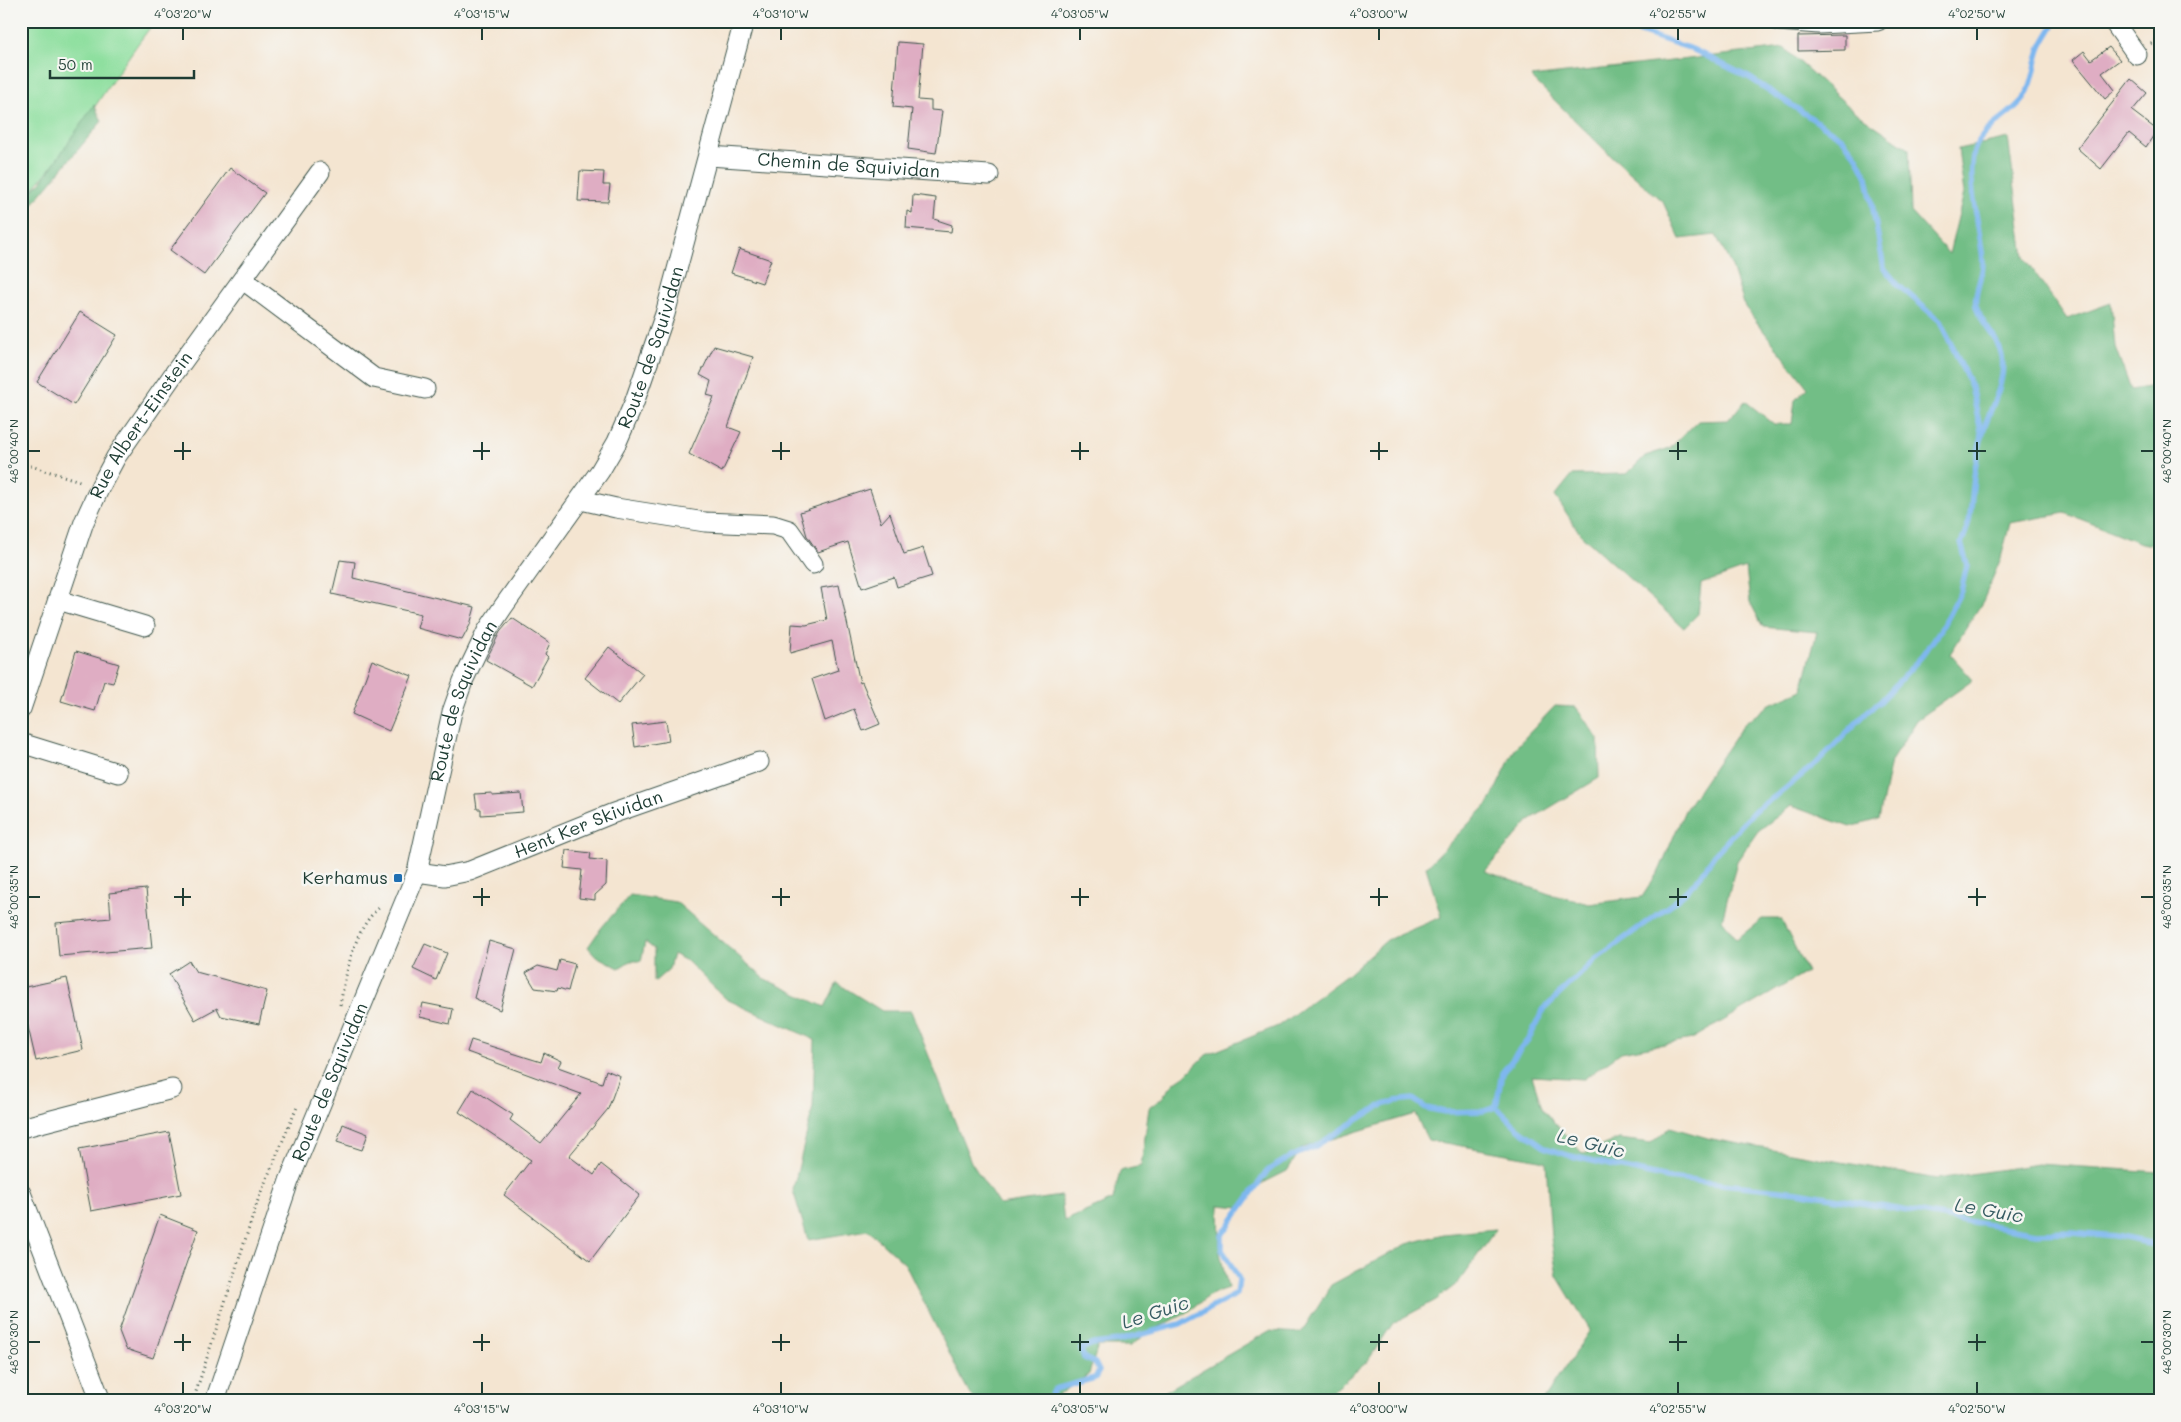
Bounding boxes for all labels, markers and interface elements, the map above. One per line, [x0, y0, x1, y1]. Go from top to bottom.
text: 4°03'20"W [154, 5, 212, 21]
text: 4°03'15"W [454, 5, 510, 21]
text: 4°03'10"W [753, 5, 809, 21]
text: 4°03'05"W [1051, 5, 1109, 21]
text: 4°03'00"W [1350, 5, 1408, 21]
text: 4°02'55"W [1649, 5, 1707, 21]
text: 4°02'50"W [1948, 5, 2006, 21]
scale bar [50, 48, 194, 80]
text: 50 m [58, 54, 93, 74]
street label: Chemin de Squividan [757, 146, 941, 183]
street label: Route de Squividan [611, 263, 688, 432]
street label: Rue Albert-Einstein [83, 346, 197, 502]
text: 48°00'40"N [5, 419, 21, 483]
text: 48°00'40"N [2158, 419, 2174, 483]
street label: Route de Squividan [424, 615, 502, 784]
street label: Hent Ker Skividan [510, 784, 665, 863]
text: 48°00'35"N [5, 865, 21, 929]
place label: Kerhamus [303, 865, 388, 889]
text: 48°00'35"N [2158, 865, 2174, 929]
marker: Kerhamus [392, 872, 404, 884]
street label: Route de Squividan [285, 999, 373, 1165]
water label: Le Guic [1554, 1122, 1628, 1163]
water label: Le Guic [1953, 1191, 2025, 1228]
water label: Le Guic [1118, 1289, 1192, 1334]
text: 48°00'30"N [5, 1310, 21, 1374]
text: 48°00'30"N [2158, 1310, 2174, 1374]
text: 4°03'20"W [154, 1400, 212, 1416]
text: 4°03'15"W [454, 1400, 510, 1416]
text: 4°03'10"W [753, 1400, 809, 1416]
text: 4°03'05"W [1051, 1400, 1109, 1416]
text: 4°03'00"W [1350, 1400, 1408, 1416]
text: 4°02'55"W [1649, 1400, 1707, 1416]
text: 4°02'50"W [1948, 1400, 2006, 1416]

